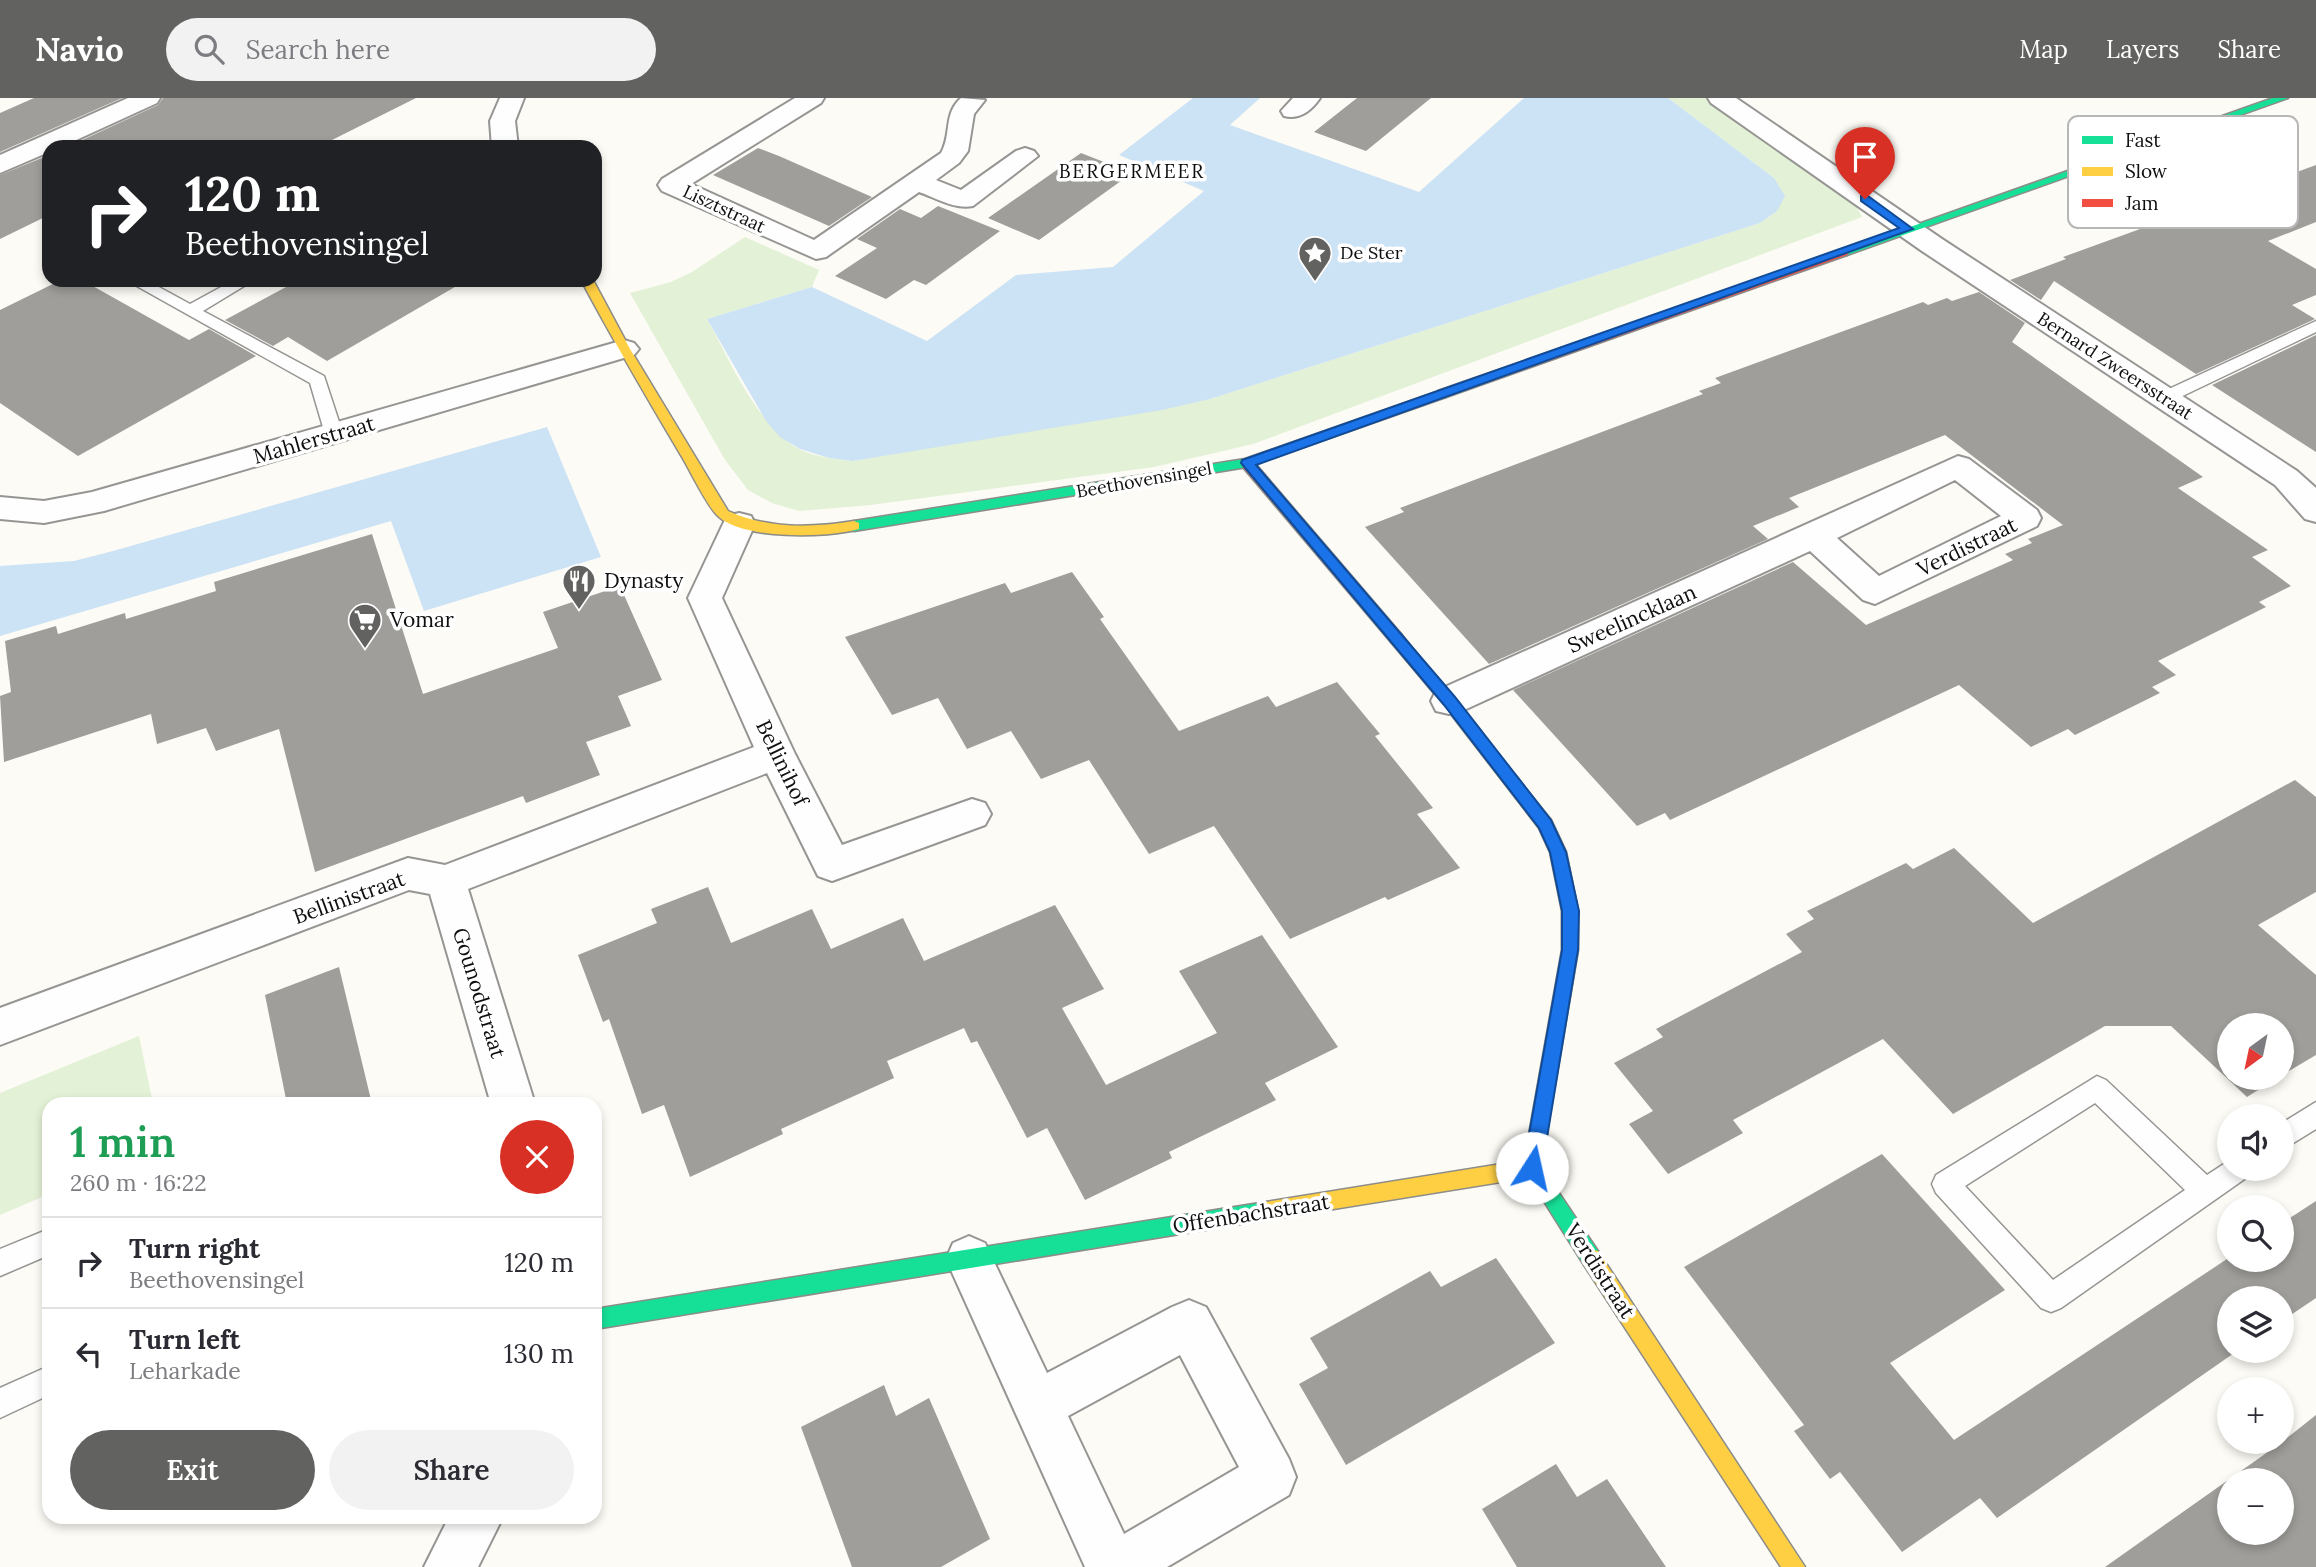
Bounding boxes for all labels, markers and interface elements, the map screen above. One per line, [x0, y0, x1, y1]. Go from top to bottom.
search box [166, 18, 656, 81]
text: Navio [35, 28, 124, 70]
icon: search [190, 30, 228, 68]
text: Search here [246, 33, 390, 66]
text: Map [2019, 34, 2068, 65]
text: Layers [2106, 34, 2179, 65]
text: Share [2217, 34, 2281, 65]
legend [2068, 116, 2298, 228]
pin [1835, 127, 1895, 199]
text: Fast [2125, 128, 2161, 152]
icon: arrive [1846, 138, 1884, 176]
district label: BERGERMEER [1059, 159, 1205, 183]
text: Slow [2125, 159, 2168, 183]
text: 120 m [185, 162, 320, 224]
icon: right [70, 168, 161, 259]
street label: Lisztstraat [679, 179, 769, 238]
text: Jam [2124, 191, 2159, 215]
text: Beethovensingel [185, 223, 429, 264]
place icon: De Ster [1296, 234, 1334, 283]
place label: De Ster [1340, 241, 1403, 264]
street label: Bernard Zweersstraat [2033, 307, 2198, 425]
street label: Mahlerstraat [250, 409, 379, 470]
street label: Beethovensingel [1074, 456, 1214, 503]
street label: Verdistraat [1911, 510, 2022, 583]
restaurant icon: Dynasty [560, 562, 598, 611]
place label: Dynasty [604, 567, 683, 594]
street label: Sweelincklaan [1563, 578, 1701, 659]
supermarket icon: Vomar [346, 601, 384, 650]
place label: Vomar [389, 606, 454, 633]
street label: Bellinihof [750, 715, 816, 812]
street label: Bellinistraat [289, 865, 409, 930]
street label: Gounodstraat [447, 924, 512, 1062]
north arrow [2217, 1013, 2294, 1090]
map controls [2217, 1013, 2294, 1545]
button: sound [2217, 1104, 2294, 1181]
text: 1 min [70, 1115, 175, 1169]
button: close [500, 1120, 574, 1194]
position arrow [1495, 1131, 1569, 1205]
text: 260 m · 16:22 [70, 1168, 207, 1197]
street label: Offenbachstraat [1171, 1188, 1332, 1239]
button: search [2217, 1195, 2294, 1272]
street label: Verdistraat [1559, 1217, 1642, 1324]
text: Turn right [129, 1232, 260, 1265]
icon: right [70, 1244, 108, 1282]
text: 120 m [504, 1246, 574, 1279]
text: Beethovensingel [129, 1265, 304, 1294]
button: layers [2217, 1286, 2294, 1363]
text: Turn left [129, 1323, 240, 1356]
icon: left [70, 1335, 108, 1373]
text: 130 m [504, 1337, 574, 1370]
text: Leharkade [129, 1356, 241, 1385]
button: + [2217, 1377, 2294, 1454]
button: Exit [70, 1430, 315, 1510]
button: Share [329, 1430, 574, 1510]
button: − [2217, 1468, 2294, 1545]

